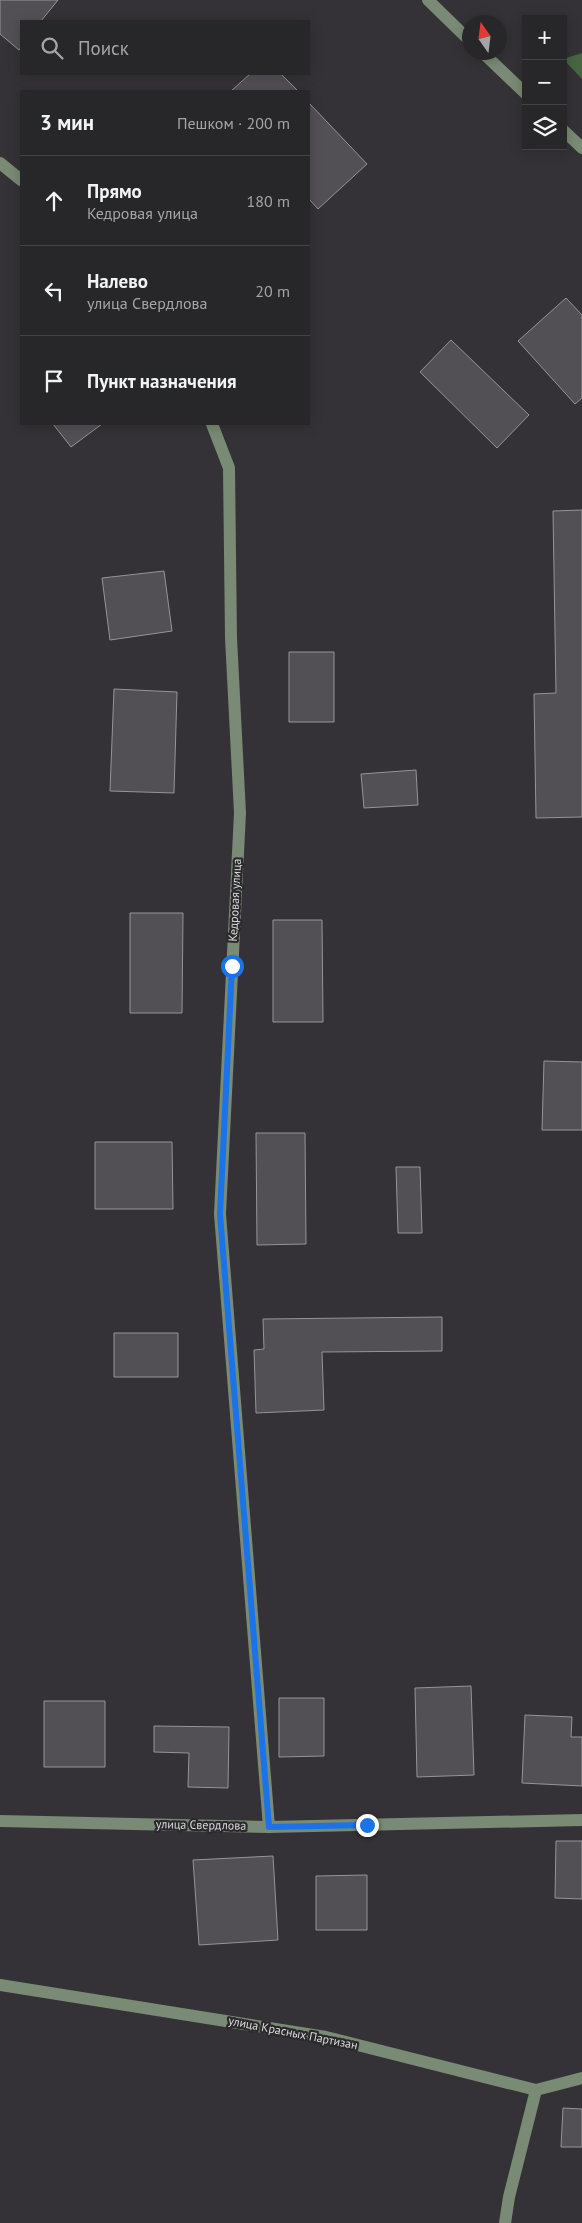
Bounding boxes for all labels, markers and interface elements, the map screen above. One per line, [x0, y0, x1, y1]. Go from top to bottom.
north arrow [462, 15, 507, 60]
map controls [522, 15, 567, 150]
button: + [522, 15, 567, 60]
search box [20, 20, 310, 75]
icon: search [38, 34, 66, 62]
text: Поиск [78, 36, 129, 60]
button: − [522, 60, 567, 105]
button: layers [522, 105, 567, 150]
text: 3 мин [40, 109, 94, 136]
text: Пешком · 200 m [177, 113, 290, 133]
text: Прямо [87, 179, 142, 203]
icon: ahead [40, 187, 68, 215]
text: 180 m [247, 191, 290, 211]
text: Кедровая улица [87, 203, 198, 223]
text: Налево [87, 269, 148, 293]
icon: left [40, 277, 68, 305]
text: 20 m [255, 281, 290, 301]
text: улица Свердлова [87, 293, 207, 313]
icon: arrive [40, 367, 68, 395]
text: Пункт назначения [87, 369, 237, 393]
street label: Кедровая улица [225, 858, 244, 942]
route start [221, 955, 244, 978]
route end [356, 1814, 379, 1837]
street label: улица Свердлова [156, 1816, 246, 1833]
street label: улица Красных Партизан [227, 2013, 359, 2052]

